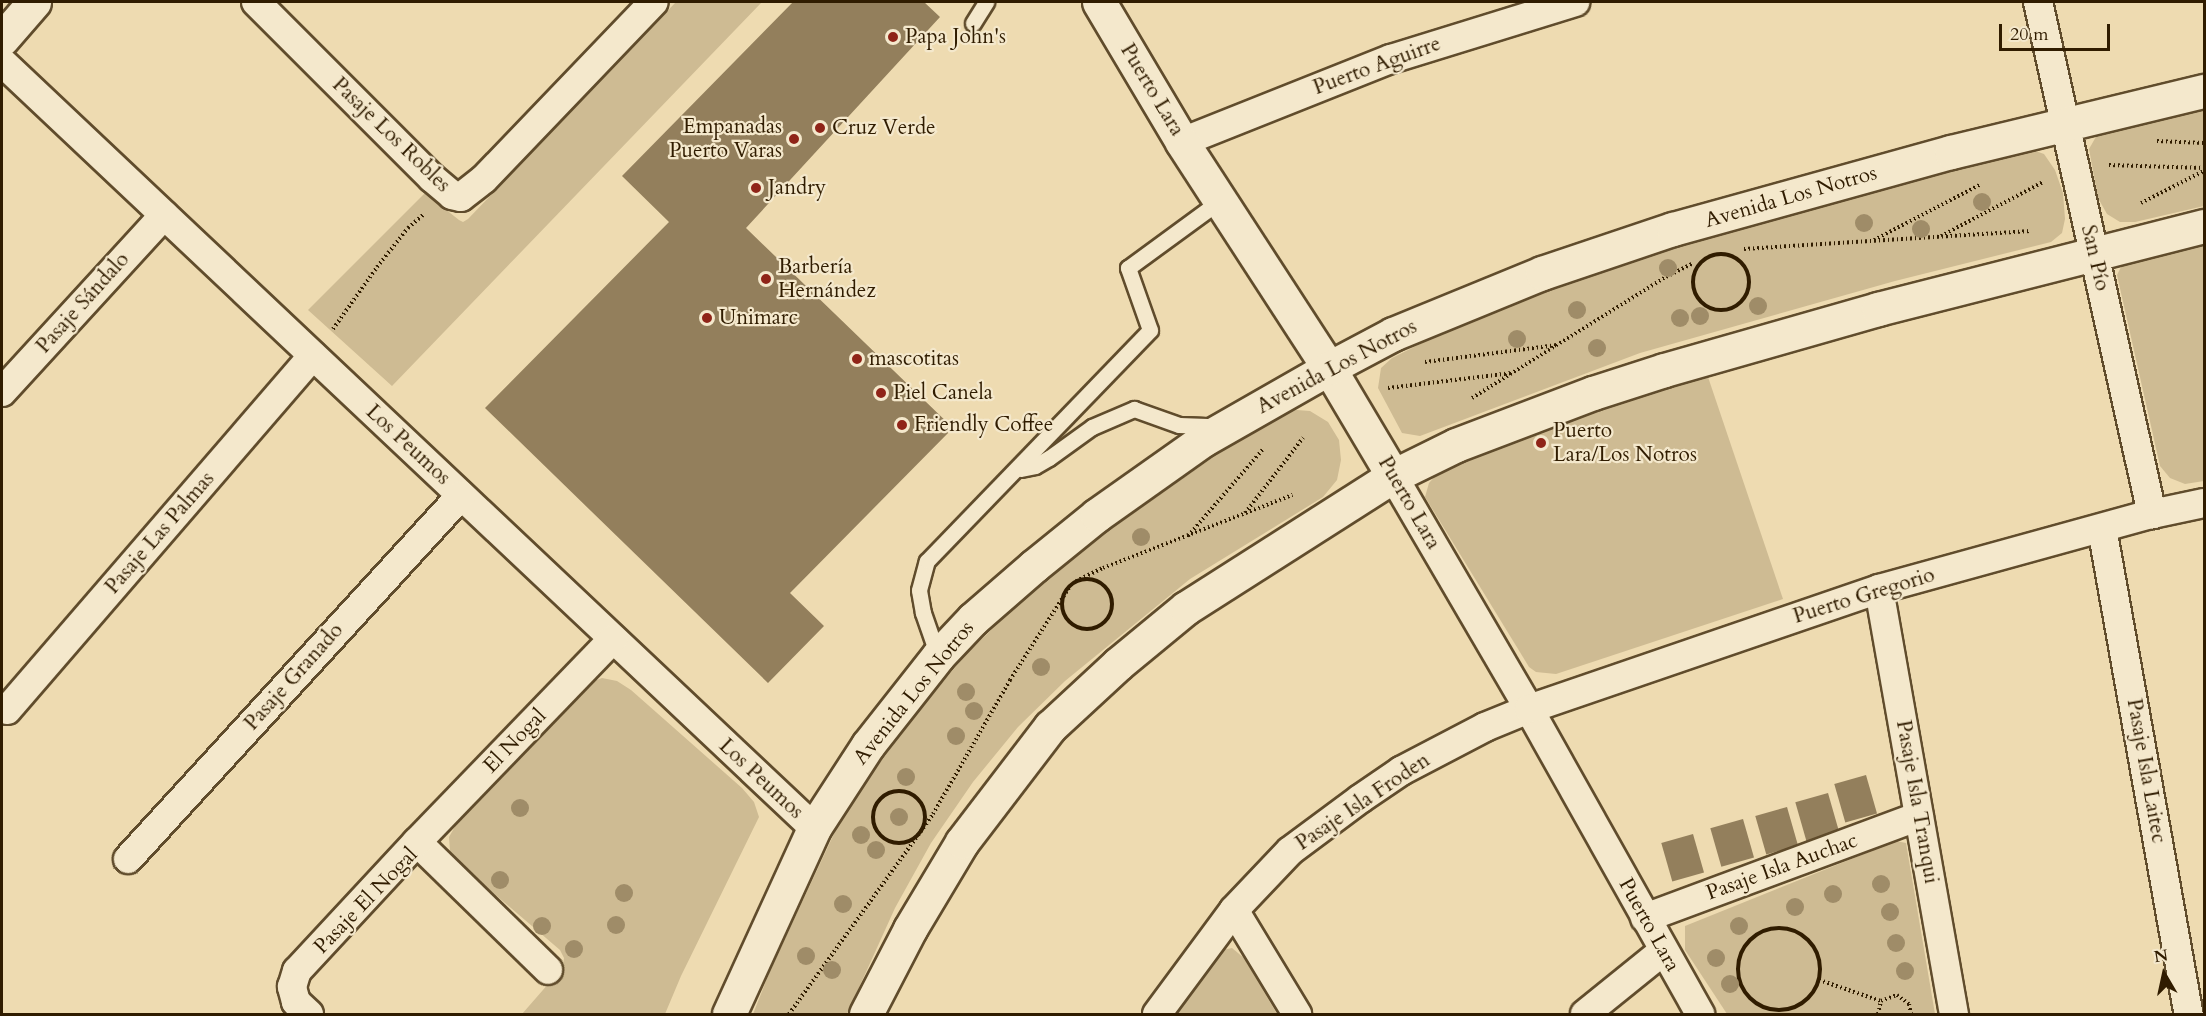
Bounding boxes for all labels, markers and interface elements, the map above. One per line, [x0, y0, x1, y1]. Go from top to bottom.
scale bar [2002, 12, 2113, 50]
text: 20 m [2010, 22, 2049, 47]
place label: Papa John's [905, 24, 1006, 50]
marker: Papa John's [886, 30, 900, 44]
street label: Puerto Aguirre [1310, 31, 1444, 101]
street label: Puerto Lara [1115, 39, 1189, 141]
street label: Pasaje Los Robles [327, 72, 455, 198]
place label: Empanadas Puerto Varas [669, 114, 782, 164]
place label: Cruz Verde [832, 115, 936, 141]
marker: Cruz Verde [813, 121, 827, 135]
marker: Empanadas Puerto Varas [787, 132, 801, 146]
street label: Avenida Los Notros [1702, 160, 1880, 234]
place label: Jandry [768, 175, 826, 201]
marker: Jandry [749, 181, 763, 195]
street label: San Pío [2075, 223, 2115, 293]
street label: Pasaje Sándalo [31, 247, 135, 359]
place label: Barbería Hernández [778, 254, 876, 304]
marker: Barbería Hernández [759, 272, 773, 286]
place label: Unimarc [719, 305, 798, 331]
marker: Unimarc [700, 311, 714, 325]
street label: Avenida Los Notros [1253, 314, 1421, 420]
place label: mascotitas [869, 346, 959, 372]
marker: mascotitas [850, 352, 864, 366]
place label: Piel Canela [893, 380, 993, 406]
marker: Piel Canela [874, 386, 888, 400]
street label: Los Peumos [361, 400, 455, 490]
place label: Friendly Coffee [914, 412, 1053, 438]
marker: Friendly Coffee [895, 418, 909, 432]
place label: Puerto Lara/Los Notros [1553, 418, 1697, 468]
marker: Puerto Lara/Los Notros [1534, 436, 1548, 450]
street label: Puerto Lara [1372, 452, 1446, 554]
street label: Pasaje Las Palmas [100, 467, 220, 599]
street label: Puerto Gregorio [1790, 563, 1938, 629]
street label: Avenida Los Notros [848, 616, 980, 770]
street label: Pasaje Granado [239, 618, 349, 736]
street label: Pasaje Isla Laitec [2121, 697, 2171, 845]
street label: El Nogal [478, 704, 552, 778]
street label: Pasaje Isla Tranqui [1890, 718, 1944, 886]
street label: Los Peumos [714, 734, 808, 824]
street label: Pasaje Isla Froden [1291, 748, 1435, 856]
street label: Pasaje Isla Auchac [1703, 828, 1861, 906]
street label: Pasaje El Nogal [309, 843, 423, 959]
street label: Puerto Lara [1613, 874, 1685, 976]
north arrow [2134, 944, 2194, 1004]
text: N [2153, 944, 2170, 968]

